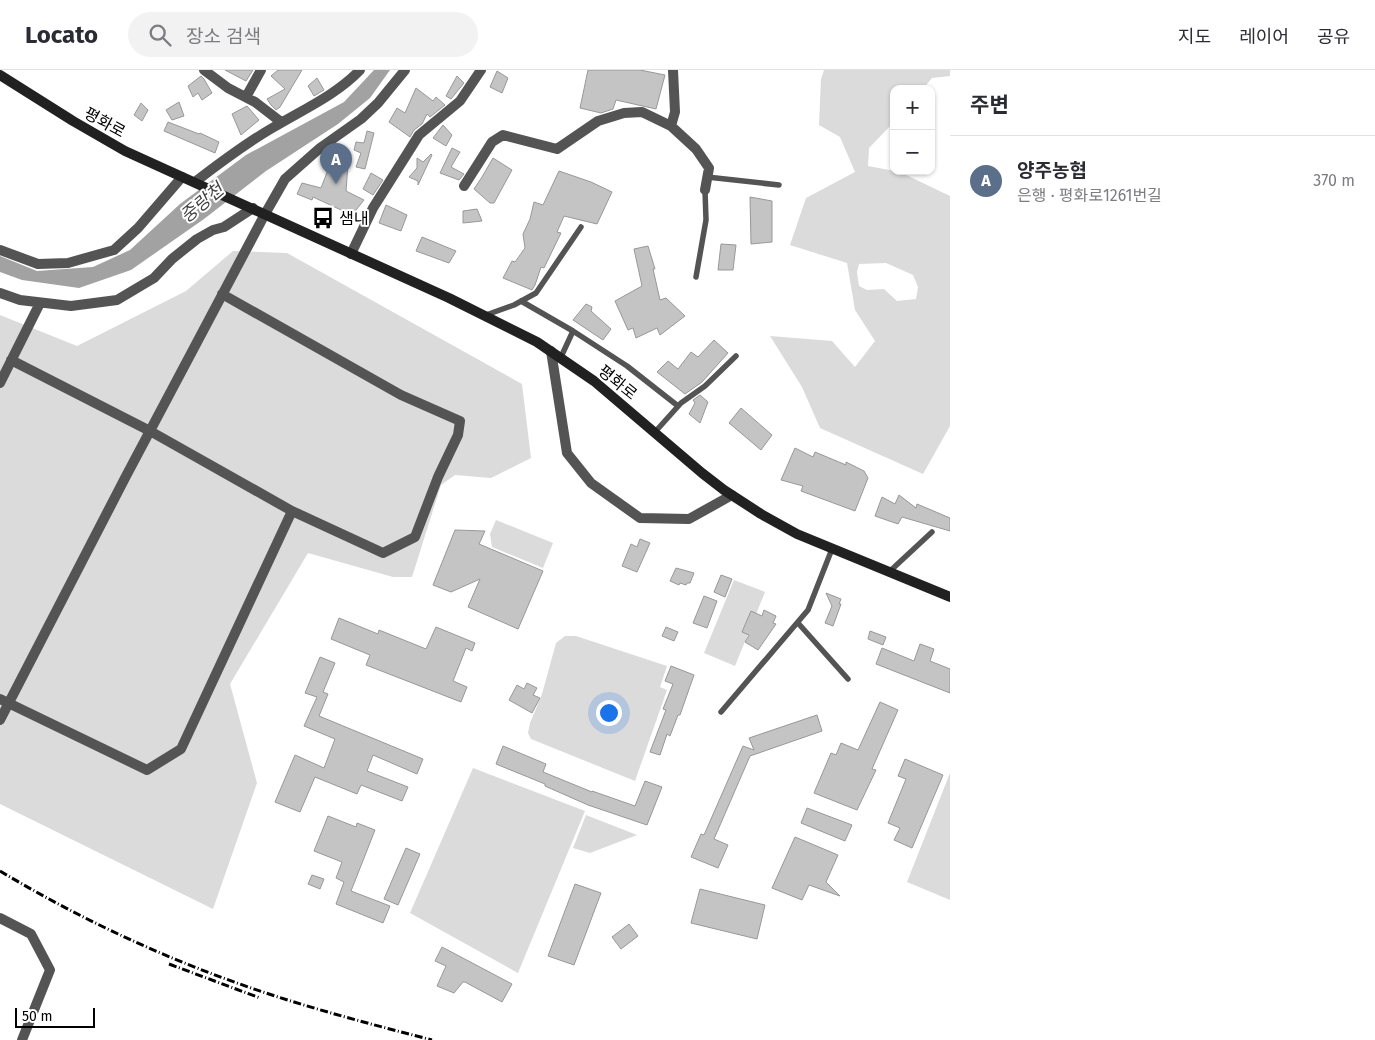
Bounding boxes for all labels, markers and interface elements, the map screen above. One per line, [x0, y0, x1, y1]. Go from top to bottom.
search box [128, 12, 478, 57]
text: Locato [25, 21, 98, 49]
icon: search [146, 21, 174, 49]
text: 장소 검색 [186, 25, 261, 48]
text: 지도 [1178, 26, 1211, 48]
text: 레이어 [1239, 26, 1289, 48]
text: 공유 [1317, 26, 1350, 48]
map controls [890, 85, 935, 175]
button: + [890, 85, 935, 130]
text: 주변 [970, 92, 1009, 118]
street label: 평화로 [81, 103, 129, 142]
button: − [890, 130, 935, 175]
pin: A [320, 143, 352, 184]
text: 양주농협 [1017, 159, 1087, 182]
text: A [981, 171, 991, 190]
text: 370 m [1313, 171, 1355, 190]
water label: 중랑천 [176, 177, 230, 227]
text: 은행 · 평화로1261번길 [1017, 186, 1162, 205]
bus stop icon: 샘내 [310, 205, 336, 231]
place label: 샘내 [339, 209, 368, 228]
street label: 평화로 [595, 361, 641, 404]
your location [596, 700, 622, 726]
scale bar [15, 1005, 95, 1028]
text: 50 m [22, 1008, 53, 1025]

